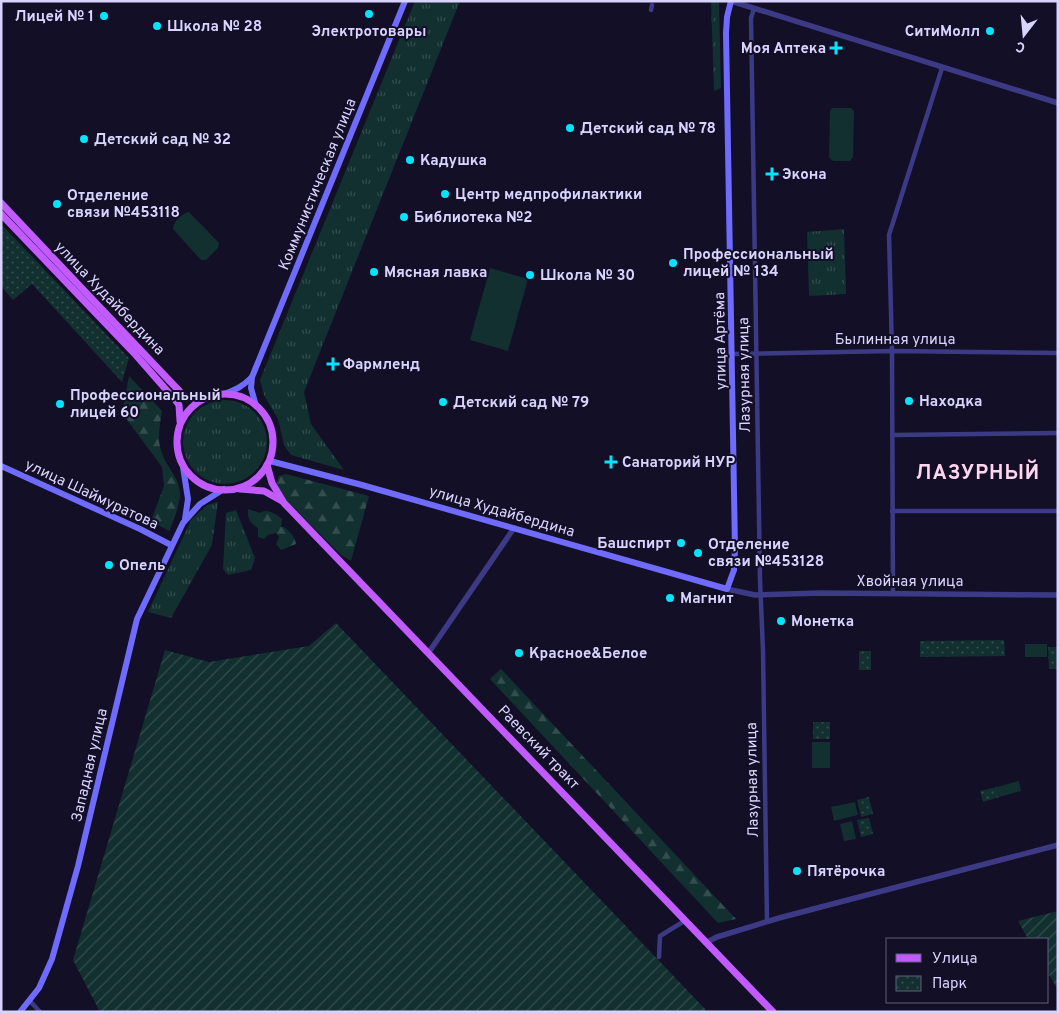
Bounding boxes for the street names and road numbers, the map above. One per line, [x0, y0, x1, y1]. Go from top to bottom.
street label: Коммунистическая улица [275, 96, 362, 273]
street label: улица Худайбердина [50, 238, 168, 360]
street label: улица Артёма [711, 292, 732, 390]
street label: Лазурная улица [735, 317, 756, 433]
street label: Былинная улица [835, 331, 955, 350]
street label: улица Шаймуратова [21, 456, 161, 535]
street label: улица Худайбердина [426, 483, 577, 542]
street label: Хвойная улица [857, 573, 963, 592]
street label: Раевский тракт [493, 702, 583, 794]
street label: Западная улица [68, 707, 113, 824]
street label: Лазурная улица [743, 722, 764, 838]

